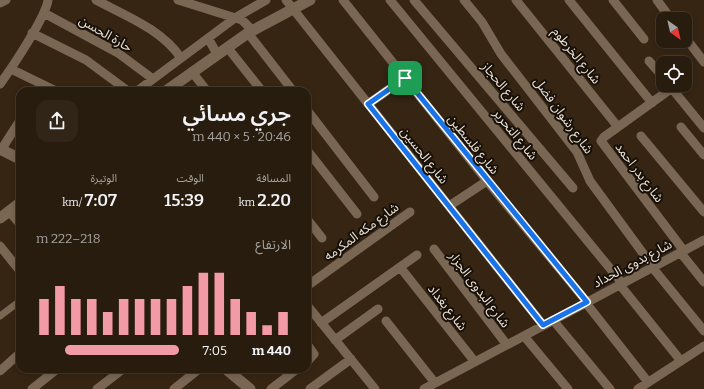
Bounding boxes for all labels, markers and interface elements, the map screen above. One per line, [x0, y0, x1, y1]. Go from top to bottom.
street label: حارة الحسن [76, 12, 135, 56]
north arrow [656, 12, 692, 48]
map controls [656, 12, 692, 92]
street label: شارع الخرطوم [547, 24, 604, 89]
button: locate [656, 56, 692, 92]
street label: شارع الحجاز [476, 58, 528, 116]
pin [388, 61, 422, 95]
icon: arrive [394, 67, 416, 89]
street label: شارع رشوان فضل [528, 74, 596, 158]
button: share [36, 100, 78, 142]
text: جري مسائي [183, 100, 291, 127]
street label: شارع التحرير [488, 105, 541, 165]
street label: شارع فلسطين [443, 112, 502, 179]
street label: شارع الحسين [395, 124, 451, 189]
text: 20:46 · 5 × 440 m [192, 129, 291, 144]
street label: شارع بدر احمد [610, 139, 667, 207]
text: الوتيرة [91, 172, 117, 185]
text: الوقت [176, 172, 204, 185]
text: المسافة [256, 172, 291, 185]
text: 7:07 [84, 190, 117, 211]
text: 15:39 [164, 190, 204, 211]
text: 2.20 [257, 190, 291, 211]
text: /km [62, 196, 84, 209]
text: km [239, 196, 257, 209]
street label: شارع مكه المكرمه [321, 199, 403, 266]
text: 218–222 m [36, 231, 100, 246]
street label: شارع بدوى الحداد [590, 236, 676, 293]
text: الارتفاع [255, 237, 291, 252]
street label: شارع البدوى الجزار [443, 247, 513, 332]
street label: شارع بغداد [423, 281, 470, 335]
text: 7:05 [202, 343, 227, 358]
text: 440 m [252, 343, 291, 358]

